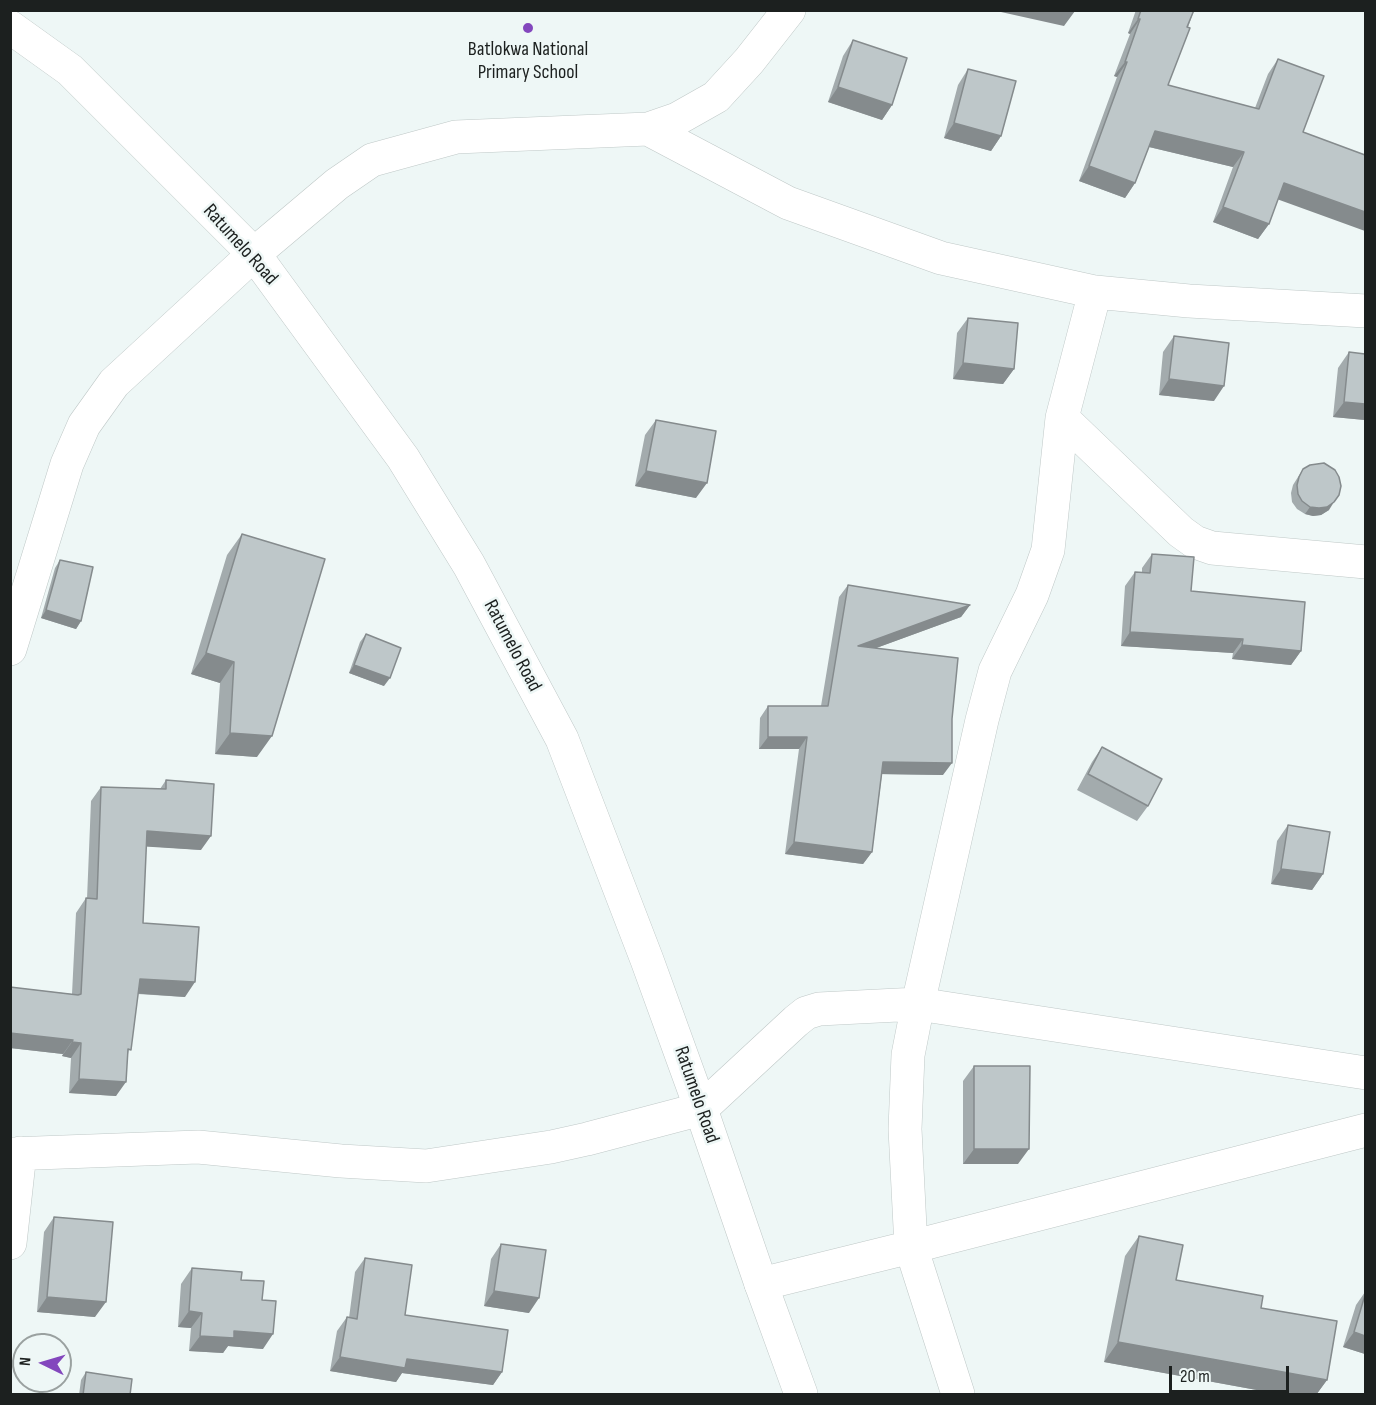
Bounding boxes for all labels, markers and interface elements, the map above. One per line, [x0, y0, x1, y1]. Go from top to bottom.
marker: Batlokwa National Primary School [521, 21, 535, 35]
place label: Batlokwa National Primary School [468, 38, 588, 85]
street label: Ratumelo Road [197, 200, 283, 290]
street label: Ratumelo Road [478, 596, 546, 696]
street label: Ratumelo Road [668, 1044, 724, 1146]
north arrow [12, 1333, 72, 1393]
scale bar [1172, 1354, 1292, 1392]
text: N [16, 1356, 35, 1367]
text: 20 m [1180, 1366, 1210, 1387]

